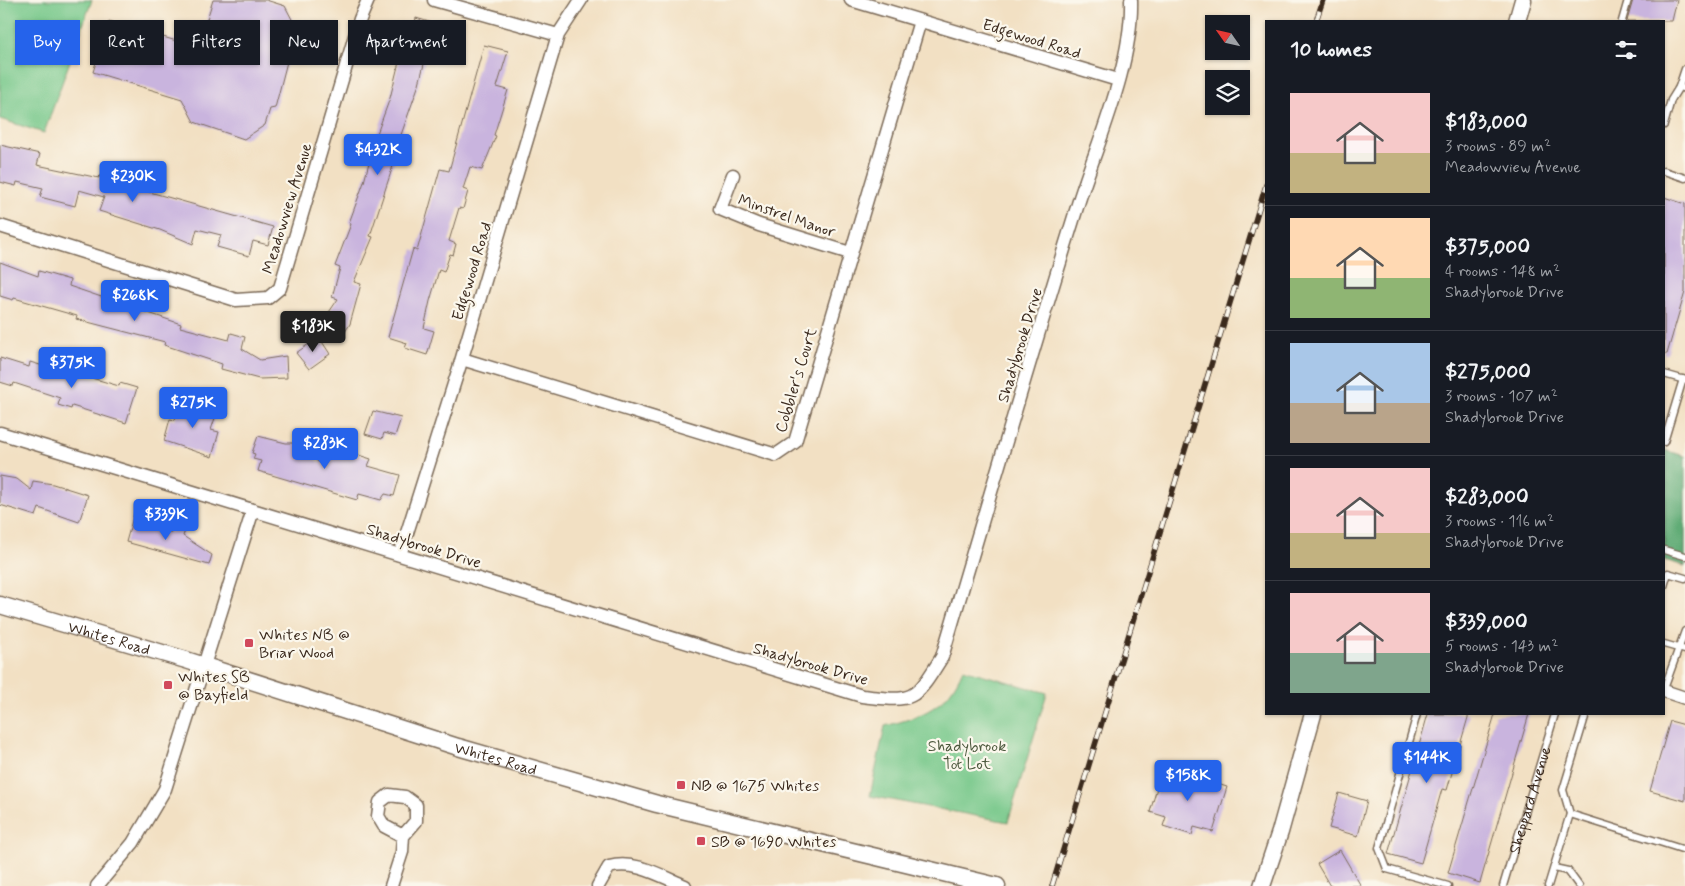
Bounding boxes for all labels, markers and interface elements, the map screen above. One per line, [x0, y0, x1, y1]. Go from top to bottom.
street label: Edgewood Road [980, 15, 1083, 65]
north arrow [1205, 15, 1250, 60]
map controls [1205, 15, 1250, 115]
chip: Buy [15, 20, 80, 65]
chip: Rent [90, 20, 164, 65]
chip: Filters [174, 20, 260, 65]
chip: New [270, 20, 338, 65]
chip: Apartment [348, 20, 466, 65]
text: 10 homes [1290, 36, 1372, 64]
icon: filters [1612, 36, 1640, 64]
button: layers [1205, 70, 1250, 115]
text: $183,000 [1445, 108, 1528, 136]
icon: home [1330, 113, 1390, 173]
pin: $432K [343, 134, 413, 176]
text: 3 rooms · 89 m² [1445, 136, 1551, 157]
text: $432K [355, 139, 401, 160]
street label: Meadowview Avenue [258, 140, 317, 276]
text: Meadowview Avenue [1445, 157, 1581, 178]
pin: $230K [98, 160, 168, 203]
text: $230K [111, 166, 155, 187]
street label: Minstrel Manor [735, 190, 838, 243]
street label: Edgewood Road [448, 220, 498, 323]
text: $375,000 [1445, 233, 1530, 261]
icon: home [1330, 238, 1390, 298]
text: 4 rooms · 148 m² [1445, 261, 1560, 282]
pin: $268K [100, 280, 170, 322]
text: Shadybrook Drive [1445, 282, 1564, 303]
text: $268K [112, 285, 158, 306]
street label: Shadybrook Drive [993, 286, 1048, 405]
pin: $183K [278, 310, 348, 353]
text: $183K [291, 316, 335, 337]
street label: Cobbler's Court [771, 325, 822, 435]
pin: $375K [37, 346, 107, 389]
text: $375K [50, 352, 94, 373]
text: $275,000 [1445, 358, 1531, 386]
icon: home [1330, 363, 1390, 423]
pin: $275K [158, 386, 228, 429]
text: 3 rooms · 107 m² [1445, 386, 1558, 407]
text: $275K [170, 392, 216, 413]
text: Shadybrook Drive [1445, 407, 1564, 428]
pin: $283K [290, 428, 360, 470]
text: $283K [303, 433, 347, 454]
text: $283,000 [1445, 483, 1529, 511]
icon: home [1330, 488, 1390, 548]
pin: $339K [131, 498, 201, 541]
text: $339K [144, 504, 188, 525]
text: 3 rooms · 116 m² [1445, 511, 1554, 532]
street label: Shadybrook Drive [364, 519, 483, 574]
text: Shadybrook Drive [1445, 532, 1564, 553]
text: $339,000 [1445, 608, 1528, 636]
icon: home [1330, 613, 1390, 673]
street label: Whites Road [65, 617, 153, 661]
place label: Whites NB @ Briar Wood [259, 625, 350, 664]
text: 5 rooms · 143 m² [1445, 636, 1558, 657]
marker: Whites NB @ Briar Wood [243, 637, 255, 649]
street label: Shadybrook Drive [751, 638, 871, 691]
text: Shadybrook Drive [1445, 657, 1564, 678]
place label: Whites SB @ Bayfield [178, 667, 250, 706]
marker: Whites SB @ Bayfield [162, 679, 174, 691]
park label: Shadybrook Tot Lot [928, 736, 1006, 775]
street label: Whites Road [452, 738, 539, 781]
pin: $144K [1392, 742, 1462, 784]
street label: Sheppard Avenue [1504, 743, 1557, 857]
text: $144K [1404, 747, 1451, 768]
pin: $158K [1153, 760, 1223, 802]
text: $158K [1165, 765, 1211, 786]
place label: NB @ 1675 Whites [691, 776, 819, 797]
marker: NB @ 1675 Whites [675, 779, 687, 791]
place label: SB @ 1690 Whites [711, 832, 836, 853]
marker: SB @ 1690 Whites [695, 835, 707, 847]

